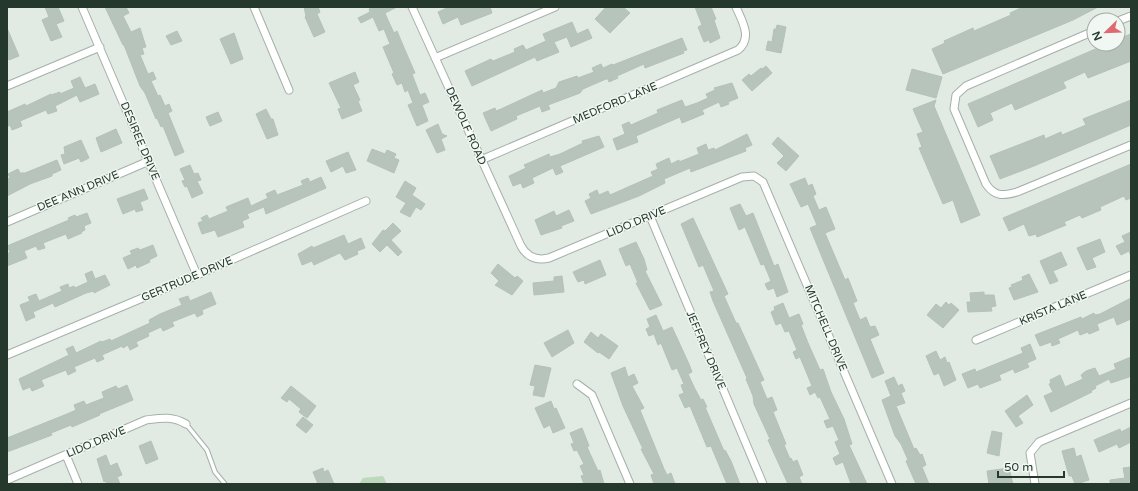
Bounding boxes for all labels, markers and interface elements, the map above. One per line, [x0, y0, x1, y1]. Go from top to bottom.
north arrow [1086, 12, 1126, 52]
text: N [1090, 29, 1105, 42]
street label: MEDFORD LANE [571, 79, 659, 127]
street label: DEWOLF ROAD [443, 85, 489, 167]
street label: DESIREE DRIVE [118, 100, 162, 182]
street label: DEE ANN DRIVE [35, 168, 121, 214]
street label: LIDO DRIVE [604, 204, 668, 240]
street label: GERTRUDE DRIVE [139, 254, 235, 304]
street label: MITCHELL DRIVE [802, 283, 850, 373]
street label: KRISTA LANE [1017, 288, 1089, 328]
street label: JEFFREY DRIVE [684, 309, 728, 391]
street label: LIDO DRIVE [64, 424, 128, 460]
scale bar [998, 453, 1064, 479]
text: 50 m [1004, 460, 1033, 474]

